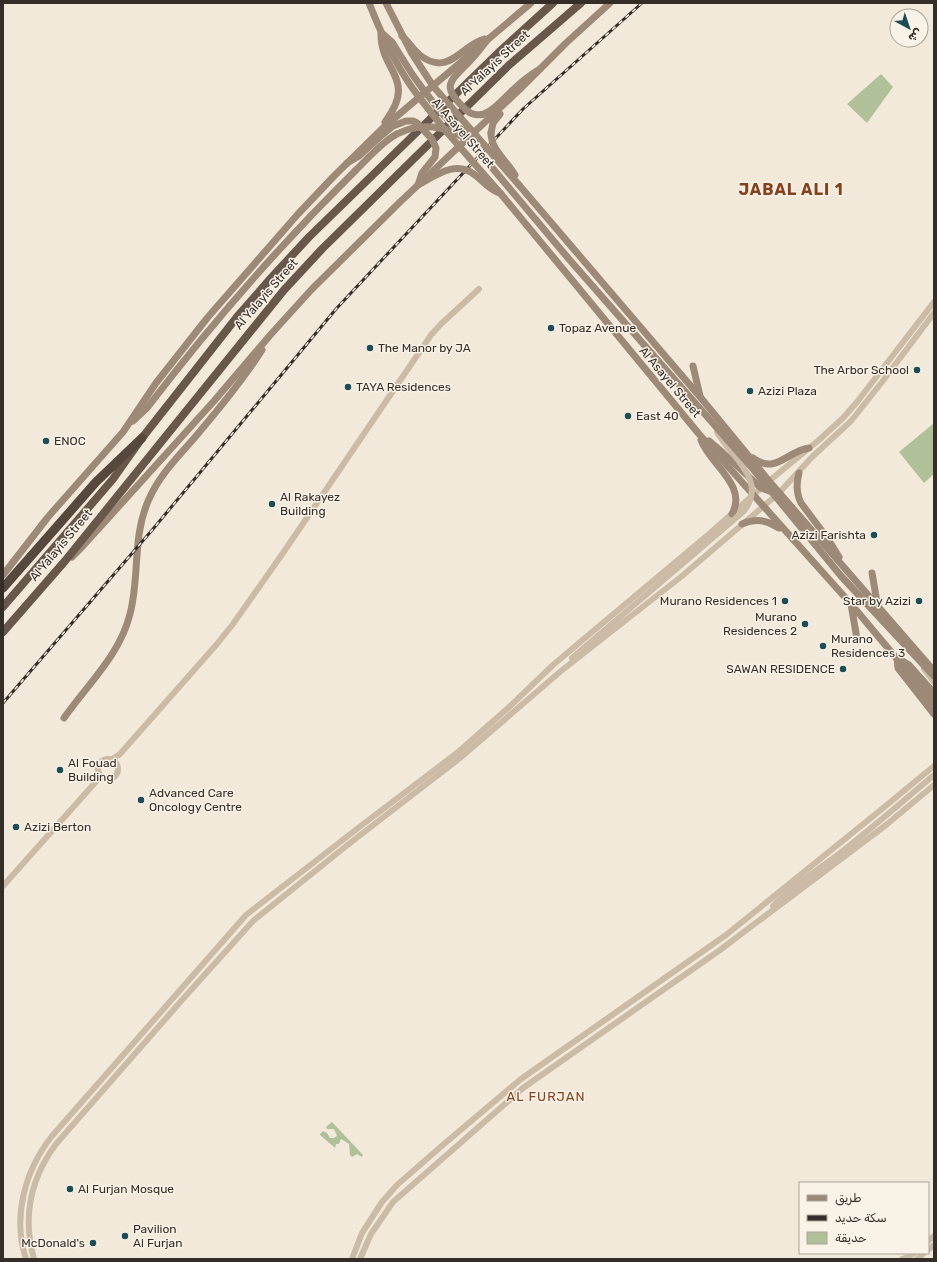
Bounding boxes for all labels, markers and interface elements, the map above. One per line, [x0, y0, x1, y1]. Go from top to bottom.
north arrow [889, 8, 929, 48]
text: ش [906, 26, 925, 45]
street label: Al Yalayis Street [458, 27, 533, 99]
street label: Al Asayel Street [429, 95, 497, 171]
district label: JABAL ALI 1 [738, 180, 844, 199]
street label: Al Yalayis Street [231, 255, 301, 332]
place label: Topaz Avenue [559, 321, 637, 335]
marker: Topaz Avenue [546, 323, 556, 333]
place label: The Manor by JA [378, 341, 471, 355]
marker: The Manor by JA [365, 343, 375, 353]
street label: Al Asayel Street [636, 344, 704, 420]
place label: The Arbor School [814, 363, 909, 377]
marker: The Arbor School [912, 365, 922, 375]
place label: TAYA Residences [356, 380, 451, 394]
marker: TAYA Residences [343, 382, 353, 392]
place label: Azizi Plaza [758, 384, 817, 398]
marker: Azizi Plaza [745, 386, 755, 396]
place label: East 40 [636, 409, 679, 423]
marker: East 40 [623, 411, 633, 421]
place label: ENOC [54, 434, 86, 448]
marker: ENOC [41, 436, 51, 446]
place label: Al Rakayez Building [280, 490, 340, 518]
marker: Al Rakayez Building [267, 499, 277, 509]
street label: Al Yalayis Street [27, 506, 95, 584]
place label: Azizi Farishta [792, 528, 866, 542]
marker: Azizi Farishta [869, 530, 879, 540]
place label: Murano Residences 1 [660, 594, 777, 608]
place label: Star by Azizi [843, 594, 911, 608]
marker: Murano Residences 1 [780, 596, 790, 606]
marker: Star by Azizi [914, 596, 924, 606]
place label: Murano Residences 2 [723, 610, 797, 638]
marker: Murano Residences 2 [800, 619, 810, 629]
place label: Murano Residences 3 [831, 632, 905, 660]
marker: Murano Residences 3 [818, 641, 828, 651]
place label: SAWAN RESIDENCE [726, 662, 835, 676]
marker: SAWAN RESIDENCE [838, 664, 848, 674]
place label: Al Fouad Building [68, 756, 117, 784]
marker: Al Fouad Building [55, 765, 65, 775]
place label: Advanced Care Oncology Centre [149, 786, 242, 814]
marker: Advanced Care Oncology Centre [136, 795, 146, 805]
place label: Azizi Berton [24, 820, 91, 834]
marker: Azizi Berton [11, 822, 21, 832]
district label: AL FURJAN [507, 1089, 585, 1104]
place label: Al Furjan Mosque [78, 1182, 174, 1196]
legend [799, 1182, 929, 1254]
marker: Al Furjan Mosque [65, 1184, 75, 1194]
text: طريق [835, 1191, 861, 1206]
text: سكة حديد [835, 1211, 887, 1225]
place label: Pavilion Al Furjan [133, 1222, 183, 1250]
marker: Pavilion Al Furjan [120, 1231, 130, 1241]
text: حديقة [835, 1231, 867, 1245]
place label: McDonald's [21, 1236, 85, 1250]
marker: McDonald's [88, 1238, 98, 1248]

